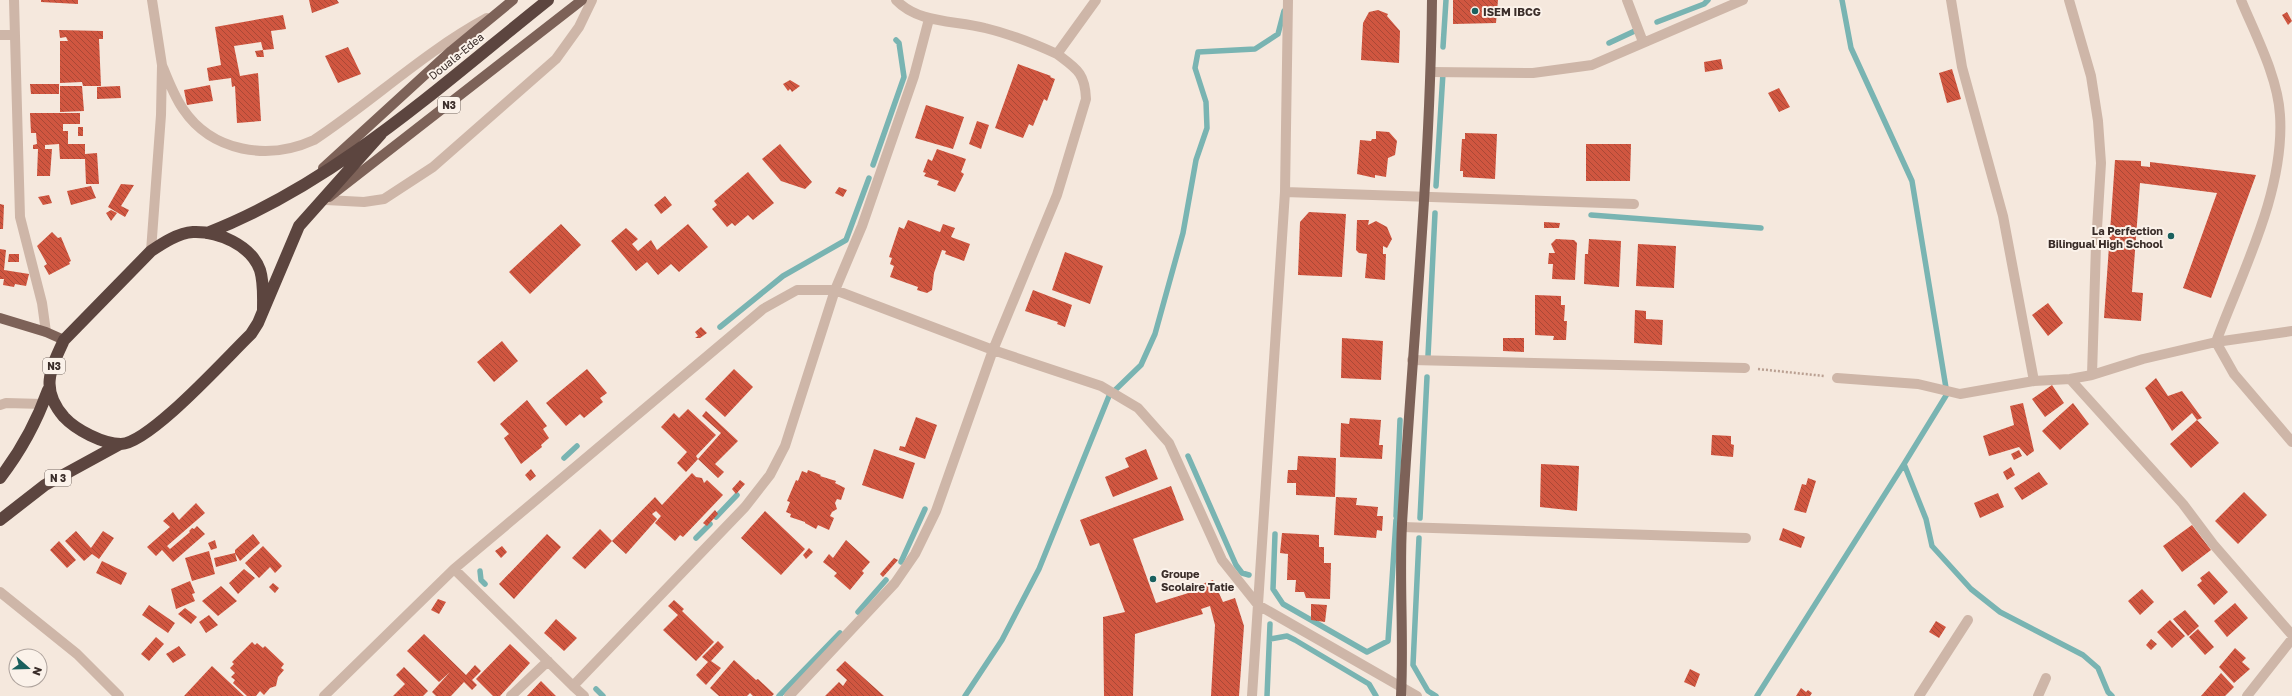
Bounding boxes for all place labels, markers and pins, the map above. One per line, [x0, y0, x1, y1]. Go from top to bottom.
place label: ISEM IBCG [1483, 5, 1541, 18]
marker: ISEM IBCG [1470, 6, 1480, 16]
place label: La Perfection Bilingual High School [2048, 224, 2163, 250]
marker: La Perfection Bilingual High School [2166, 231, 2176, 241]
place label: Groupe Scolaire Tatie [1161, 567, 1235, 593]
marker: Groupe Scolaire Tatie [1148, 574, 1158, 584]

